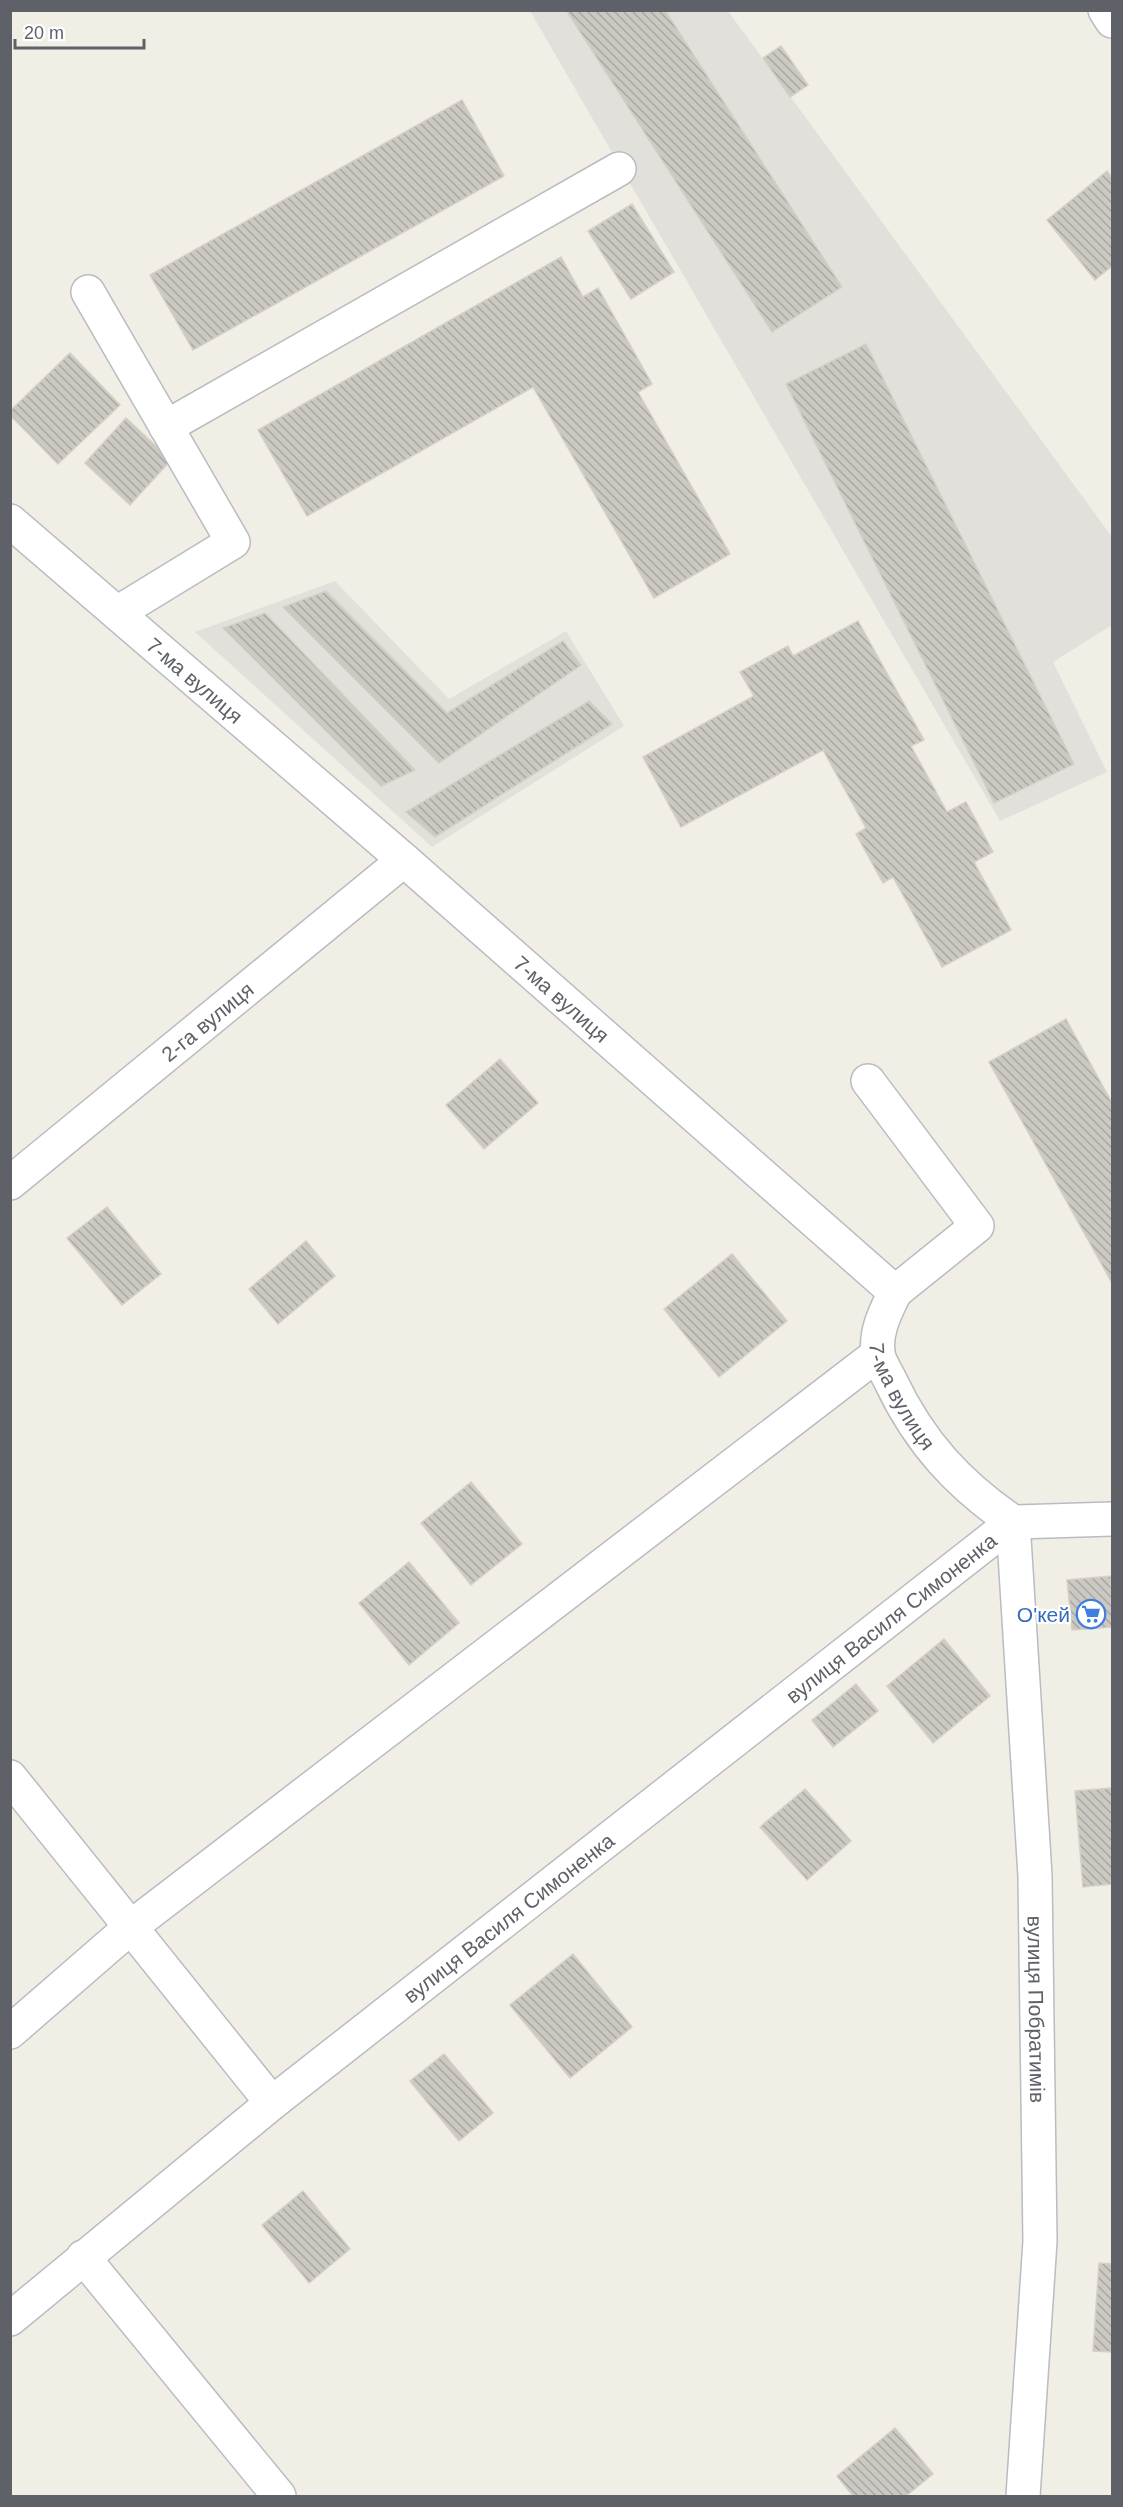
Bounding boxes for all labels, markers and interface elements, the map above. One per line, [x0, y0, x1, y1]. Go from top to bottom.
scale bar [15, 12, 144, 50]
text: 20 m [24, 23, 64, 43]
street label: 7-ма вулиця [142, 633, 247, 728]
street label: 7-ма вулиця [510, 951, 614, 1047]
street label: 2-га вулиця [157, 977, 258, 1066]
street label: 7-ма вулиця [866, 1342, 940, 1454]
street label: вулиця Василя Симоненка [781, 1528, 1001, 1707]
supermarket icon: О'кей [1075, 1598, 1107, 1630]
place label: О'кей [1017, 1603, 1070, 1626]
street label: вулиця Василя Симоненка [399, 1828, 618, 2007]
street label: вулиця Побратимів [1024, 1915, 1050, 2103]

